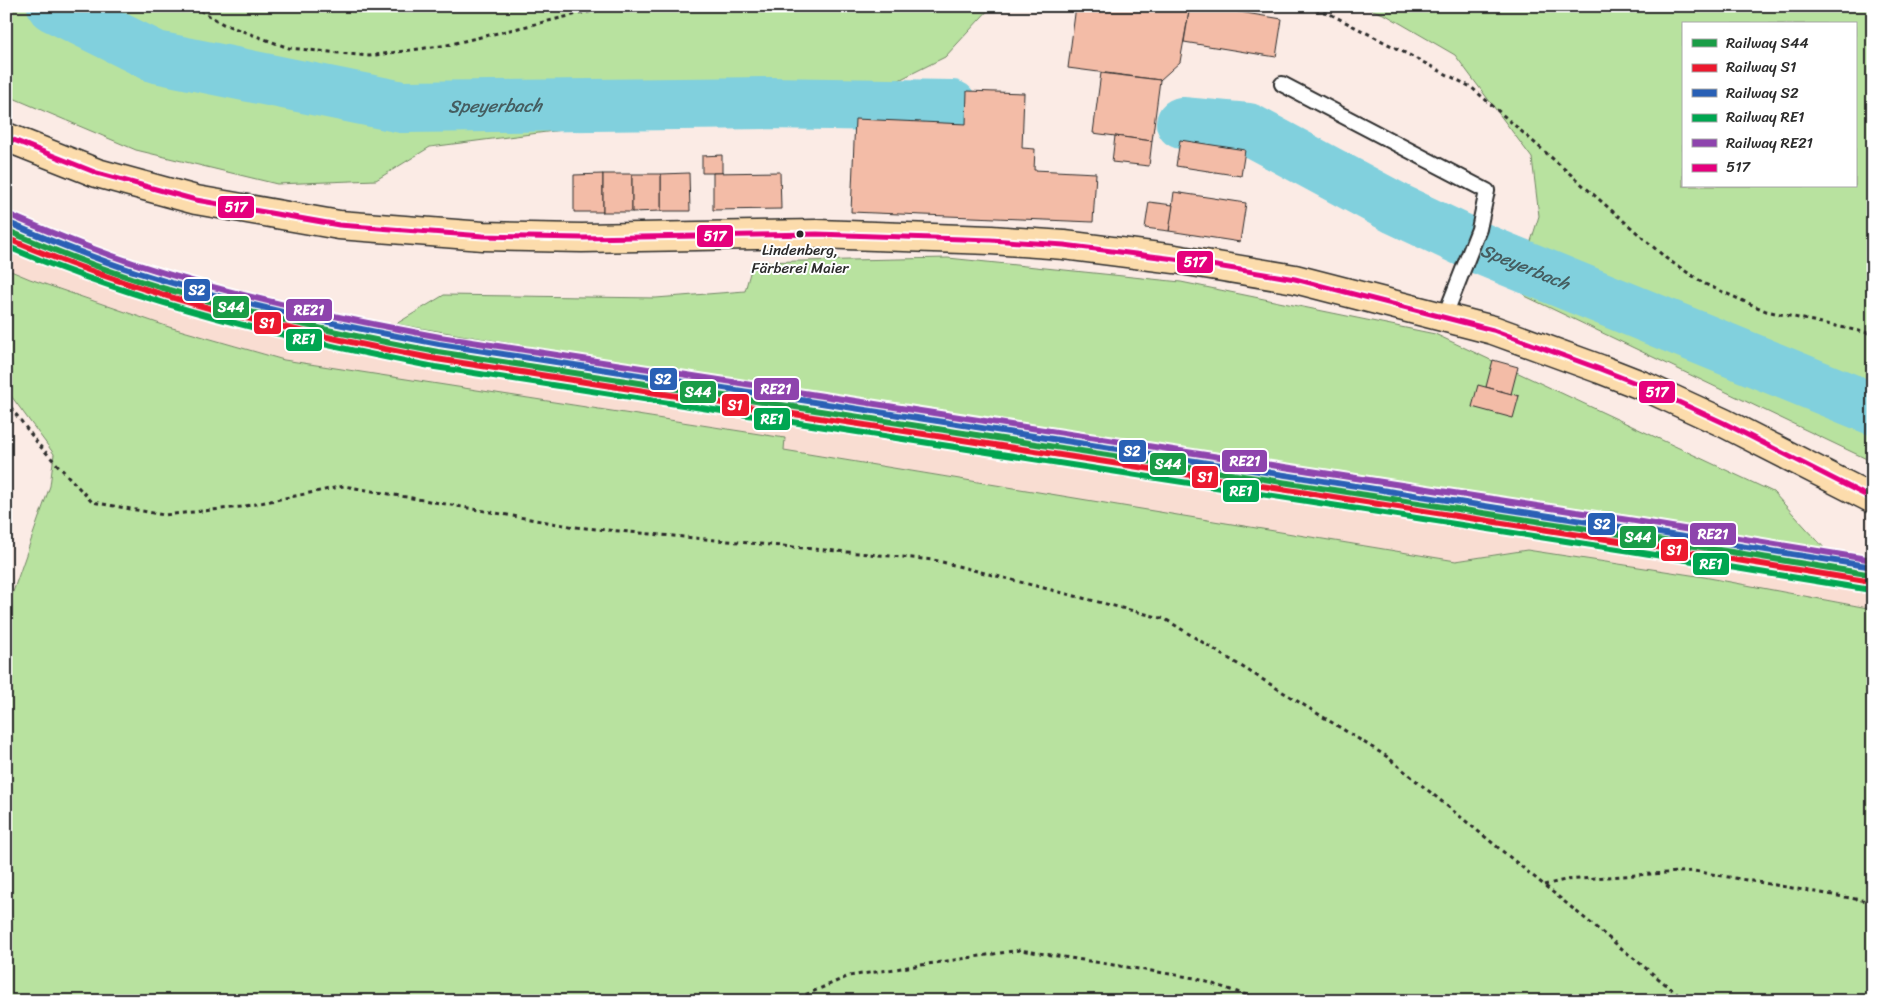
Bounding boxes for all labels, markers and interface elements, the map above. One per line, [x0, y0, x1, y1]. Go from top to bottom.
legend [1682, 22, 1856, 188]
text: Railway S44 [1726, 30, 1809, 56]
text: Railway S1 [1726, 54, 1796, 80]
text: Railway S2 [1726, 80, 1799, 106]
water label: Speyerbach [448, 89, 543, 122]
text: Railway RE1 [1726, 104, 1804, 130]
text: Railway RE21 [1726, 130, 1813, 156]
text: 517 [1726, 154, 1752, 180]
line badge: 517 [217, 195, 255, 219]
text: 517 [225, 195, 248, 220]
line badge: 517 [696, 224, 734, 248]
text: 517 [704, 224, 727, 249]
marker: Lindenberg, Färberei Maier [795, 229, 805, 239]
water label: Speyerbach [1476, 234, 1576, 300]
place label: Lindenberg, Färberei Maier [752, 237, 849, 281]
line badge: 517 [1176, 250, 1214, 274]
text: 517 [1184, 250, 1207, 275]
line badge: S2 [183, 278, 211, 302]
text: S2 [188, 278, 206, 303]
line badge: S44 [212, 295, 250, 319]
text: S44 [217, 295, 244, 320]
line badge: RE21 [285, 298, 333, 322]
text: RE21 [293, 298, 324, 323]
line badge: S1 [253, 311, 282, 335]
text: S1 [259, 311, 274, 336]
text: RE1 [292, 327, 315, 352]
line badge: RE1 [285, 328, 323, 352]
line badge: S2 [649, 367, 678, 391]
text: S2 [654, 367, 672, 392]
line badge: RE21 [753, 377, 800, 401]
text: RE21 [760, 377, 791, 402]
line badge: S44 [679, 380, 717, 404]
text: S44 [684, 380, 711, 405]
line badge: 517 [1638, 380, 1676, 404]
text: 517 [1646, 380, 1669, 405]
line badge: S1 [721, 393, 750, 417]
text: S1 [727, 393, 742, 418]
line badge: RE1 [753, 407, 791, 431]
text: RE1 [760, 407, 783, 432]
line badge: S2 [1118, 439, 1147, 463]
text: S2 [1123, 439, 1141, 464]
line badge: RE21 [1221, 449, 1268, 473]
text: RE21 [1229, 449, 1260, 474]
line badge: S44 [1149, 452, 1187, 476]
text: S44 [1154, 452, 1181, 477]
line badge: S1 [1191, 465, 1219, 489]
text: S1 [1197, 465, 1212, 490]
line badge: RE1 [1222, 479, 1260, 503]
text: RE1 [1229, 479, 1252, 504]
line badge: S2 [1587, 512, 1616, 536]
text: S2 [1593, 512, 1611, 537]
line badge: RE21 [1689, 522, 1737, 546]
text: RE21 [1697, 522, 1728, 547]
line badge: S44 [1619, 525, 1657, 549]
text: S44 [1624, 525, 1651, 550]
line badge: S1 [1660, 538, 1689, 562]
text: S1 [1666, 538, 1681, 563]
line badge: RE1 [1692, 552, 1730, 576]
text: RE1 [1699, 552, 1722, 577]

